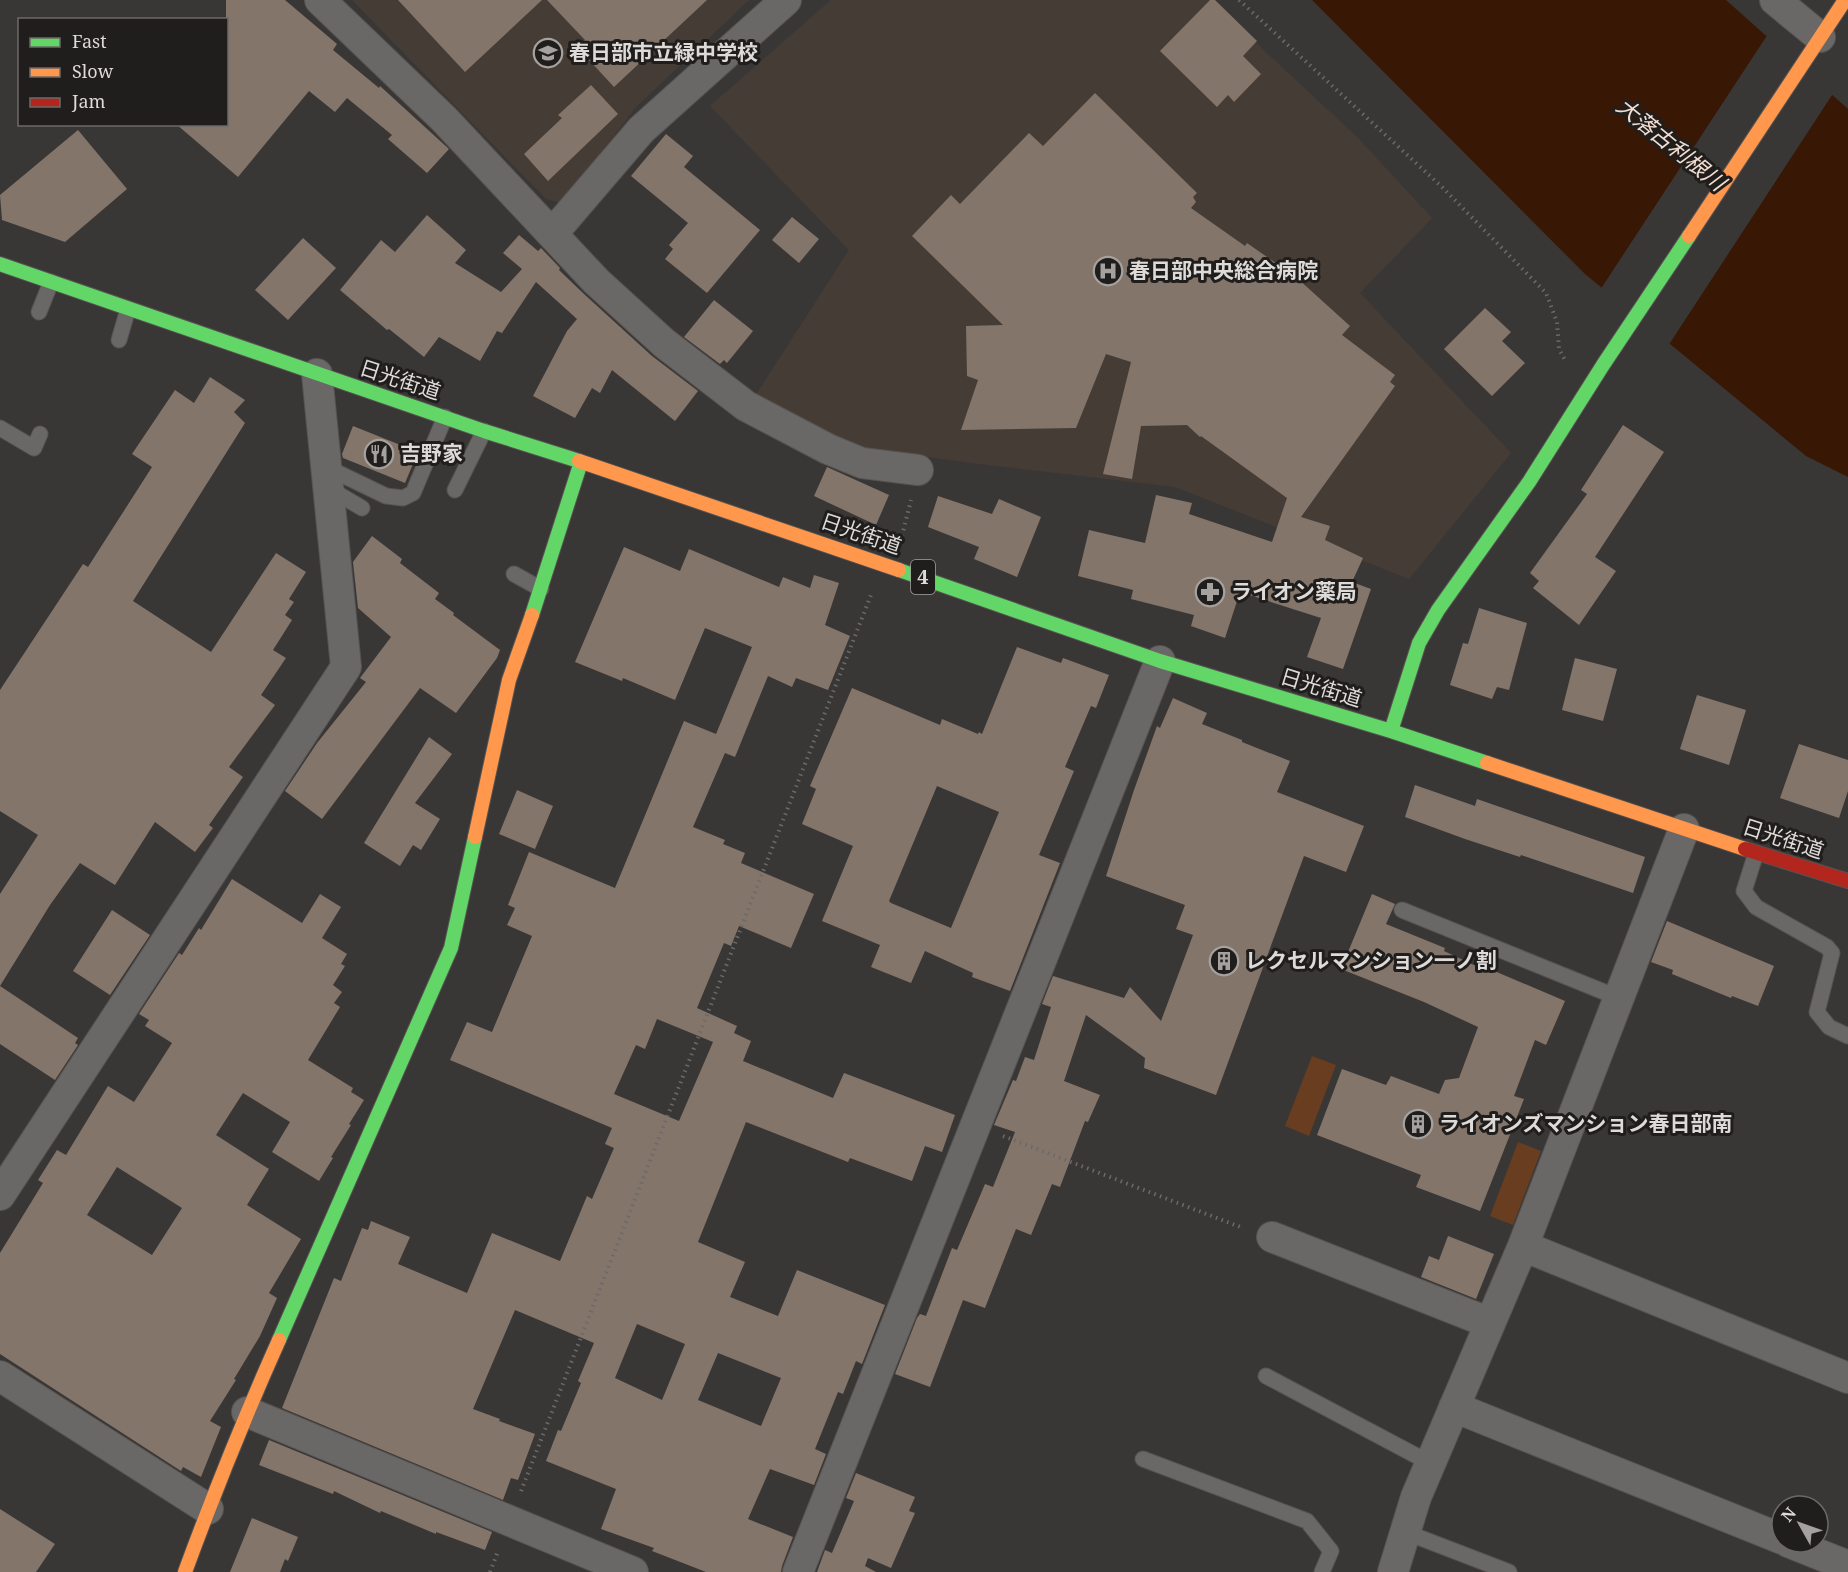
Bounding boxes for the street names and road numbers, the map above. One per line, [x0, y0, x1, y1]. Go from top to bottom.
street label: 日光街道 [356, 353, 445, 405]
street label: 日光街道 [817, 506, 906, 560]
road number: 4 [911, 560, 935, 594]
street label: 日光街道 [1277, 661, 1366, 713]
street label: 日光街道 [1739, 812, 1828, 864]

